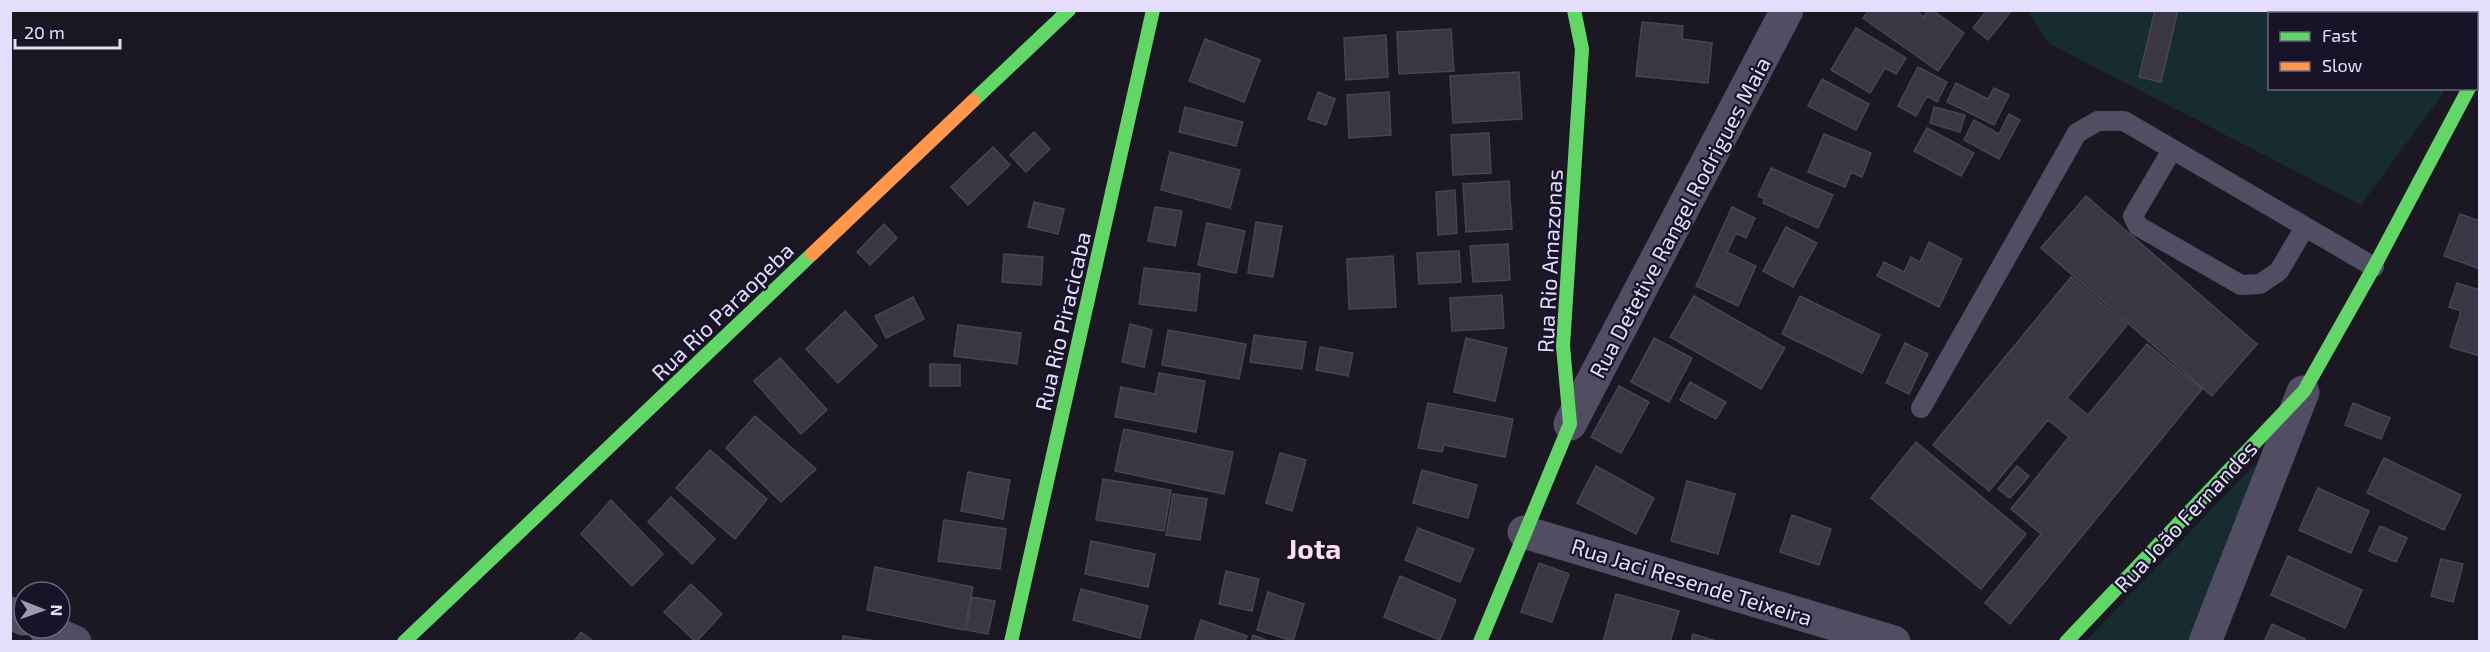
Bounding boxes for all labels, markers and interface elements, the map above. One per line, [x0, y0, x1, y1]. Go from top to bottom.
scale bar [15, 12, 120, 50]
legend [2268, 12, 2478, 90]
text: 20 m [24, 21, 65, 43]
text: Fast [2322, 24, 2357, 46]
street label: Rua Detetive Rangel Rodrigues Maia [1583, 52, 1775, 382]
text: Slow [2322, 54, 2363, 76]
street label: Rua Rio Amazonas [1531, 169, 1567, 353]
street label: Rua Rio Piracicaba [1029, 229, 1095, 413]
street label: Rua Rio Paraopeba [646, 237, 798, 385]
street label: Rua João Fernandes [2108, 435, 2262, 597]
district label: Jota [1287, 531, 1341, 565]
street label: Rua Jaci Resende Teixeira [1568, 532, 1816, 630]
north arrow [12, 580, 72, 640]
text: N [48, 604, 67, 616]

